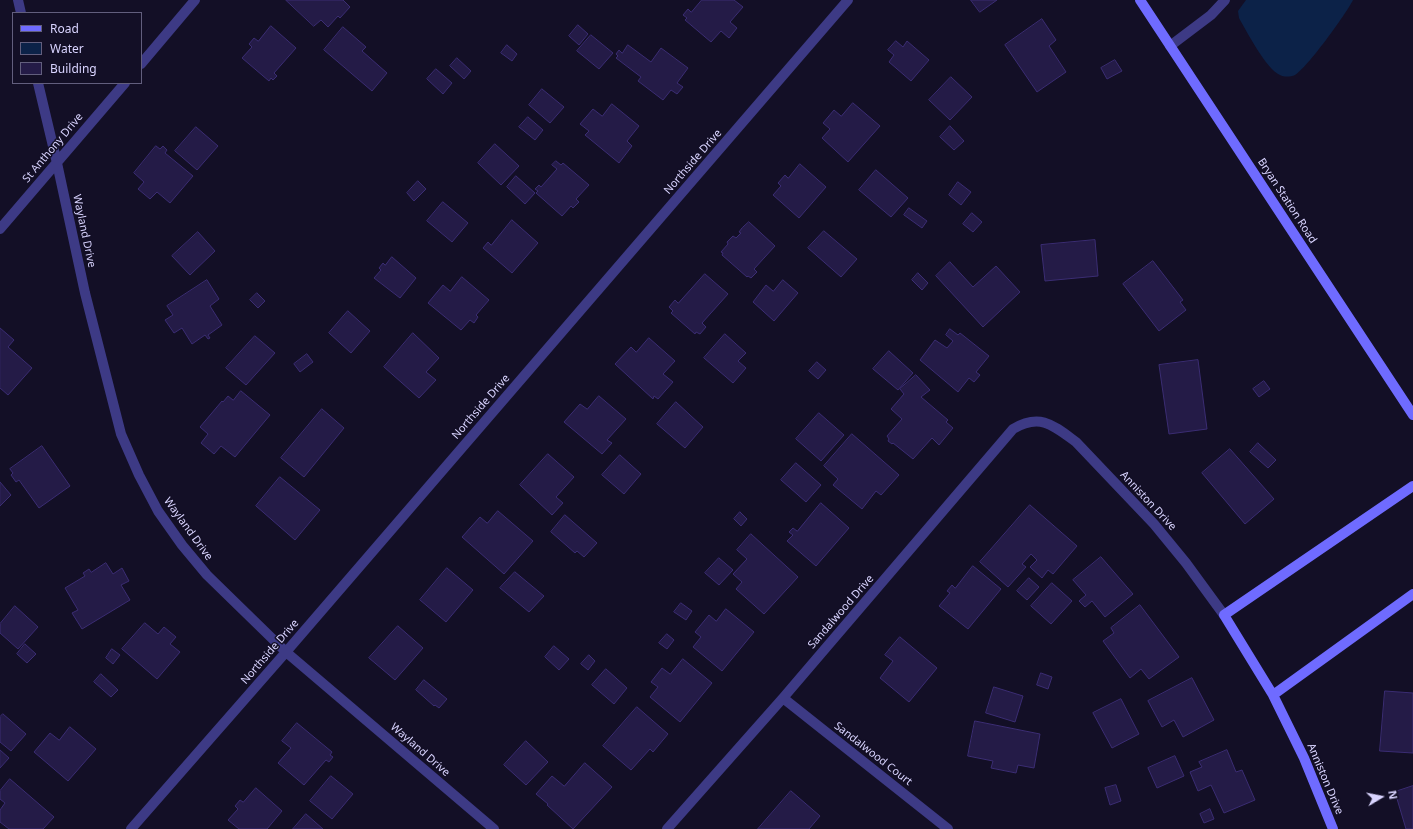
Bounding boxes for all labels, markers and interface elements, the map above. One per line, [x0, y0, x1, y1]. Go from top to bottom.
legend [12, 12, 142, 84]
text: Road [50, 20, 79, 37]
text: Water [50, 40, 84, 57]
text: Building [50, 60, 97, 77]
street label: St Anthony Drive [20, 111, 86, 185]
street label: Northside Drive [661, 127, 725, 197]
street label: Bryan Station Road [1255, 156, 1319, 246]
street label: Wayland Drive [70, 193, 98, 269]
street label: Northside Drive [449, 372, 513, 442]
street label: Anniston Drive [1117, 469, 1179, 533]
street label: Wayland Drive [161, 495, 215, 563]
street label: Sandalwood Drive [805, 572, 877, 652]
street label: Northside Drive [238, 617, 302, 687]
street label: Sandalwood Court [831, 719, 915, 789]
street label: Wayland Drive [388, 721, 452, 779]
street label: Anniston Drive [1304, 741, 1346, 817]
north arrow [1361, 777, 1401, 817]
text: N [1385, 789, 1401, 801]

